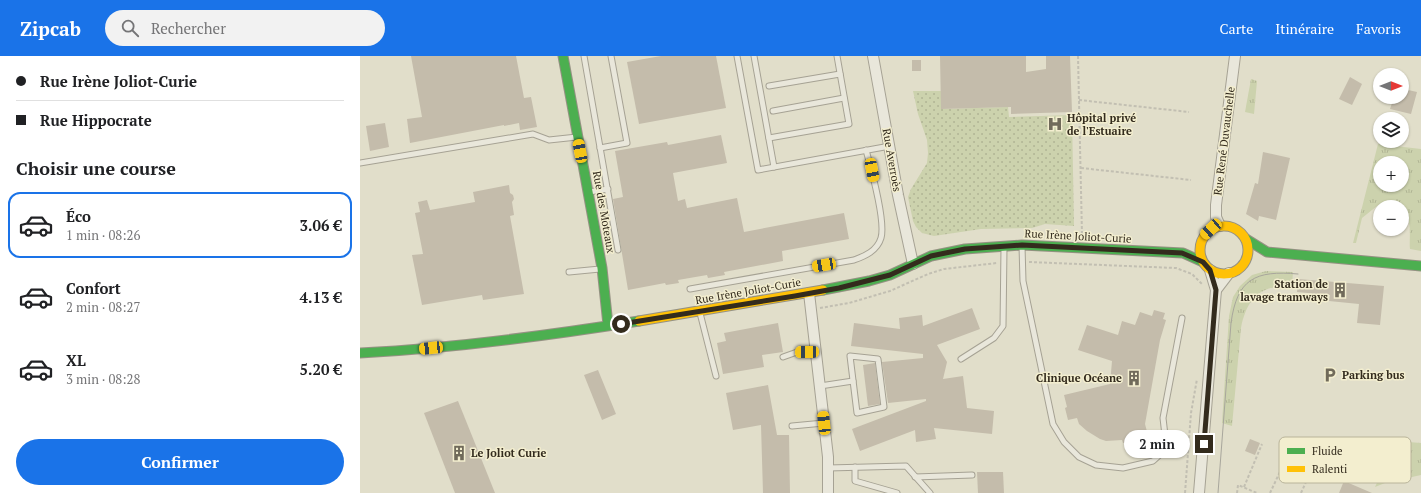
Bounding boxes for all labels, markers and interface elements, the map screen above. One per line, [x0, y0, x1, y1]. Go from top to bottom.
search box [105, 10, 385, 46]
text: Zipcab [20, 16, 81, 41]
icon: search [119, 17, 141, 39]
text: Rechercher [151, 18, 226, 38]
text: Carte [1220, 19, 1253, 38]
text: Itinéraire [1275, 19, 1334, 38]
text: Favoris [1356, 19, 1401, 38]
north arrow [1373, 68, 1409, 104]
map controls [1373, 68, 1409, 236]
text: Rue Irène Joliot-Curie [40, 71, 197, 91]
street label: Rue René Duvauchelle [1210, 85, 1238, 196]
text: Rue Hippocrate [40, 110, 152, 130]
place label: Hôpital privé de l'Estuaire [1067, 111, 1136, 138]
button: layers [1373, 112, 1409, 148]
hospital icon: Hôpital privé de l'Estuaire [1046, 115, 1064, 133]
street label: Rue Averroès [880, 127, 904, 193]
car [572, 138, 588, 164]
text: Choisir une course [16, 156, 176, 180]
button: + [1373, 156, 1409, 192]
car [864, 157, 880, 183]
street label: Rue des Moteaux [590, 170, 618, 255]
button: − [1373, 200, 1409, 236]
text: Éco [66, 206, 91, 226]
icon: car [18, 207, 54, 243]
text: 3.06 € [300, 215, 342, 235]
car [1198, 217, 1224, 241]
text: 1 min · 08:26 [66, 226, 140, 244]
street label: Rue Irène Joliot-Curie [1024, 226, 1132, 246]
car [811, 257, 837, 273]
street label: Rue Irène Joliot-Curie [694, 275, 802, 307]
place label: Station de lavage tramways [1240, 277, 1328, 304]
text: Confort [66, 278, 121, 298]
icon: car [18, 279, 54, 315]
building icon: Station de lavage tramways [1331, 281, 1349, 299]
text: 4.13 € [300, 287, 342, 307]
text: 2 min · 08:27 [66, 298, 140, 316]
route start [612, 315, 630, 333]
car [418, 341, 444, 355]
car [795, 346, 819, 358]
text: XL [66, 350, 86, 370]
icon: car [18, 351, 54, 387]
text: 5.20 € [300, 359, 342, 379]
parking icon: Parking bus [1321, 366, 1339, 384]
place label: Parking bus [1342, 368, 1404, 382]
building icon: Clinique Océane [1125, 369, 1143, 387]
text: 3 min · 08:28 [66, 370, 140, 388]
place label: Clinique Océane [1036, 371, 1122, 385]
car [817, 410, 831, 436]
callout: 2 min [1124, 430, 1190, 458]
text: 2 min [1139, 435, 1175, 453]
route end [1195, 435, 1213, 453]
legend [1279, 437, 1411, 483]
button: Confirmer [16, 439, 344, 485]
building icon: Le Joliot Curie [450, 444, 468, 462]
text: Fluide [1312, 444, 1343, 458]
place label: Le Joliot Curie [471, 446, 546, 460]
text: Ralenti [1312, 462, 1347, 476]

